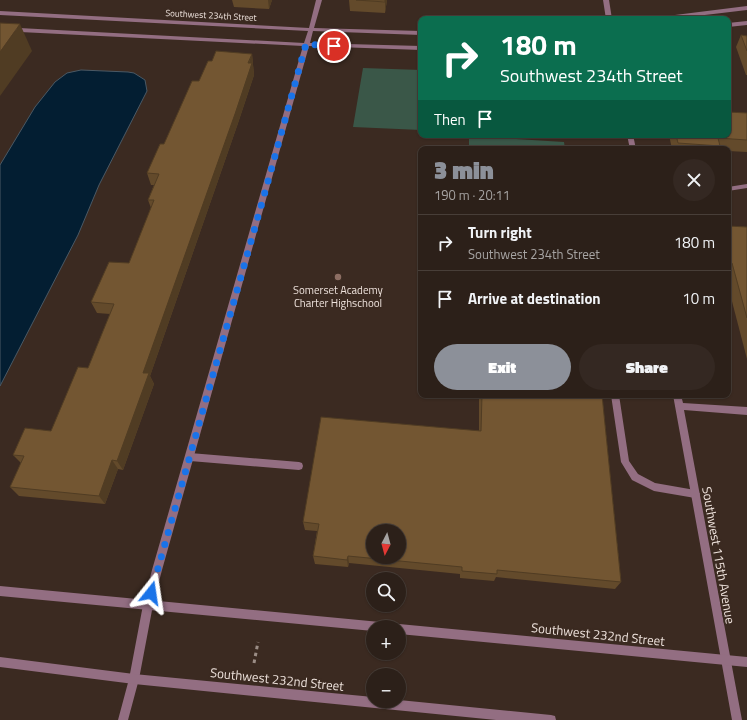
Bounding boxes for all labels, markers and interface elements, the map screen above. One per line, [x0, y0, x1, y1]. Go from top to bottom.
street label: Southwest 234th Street [165, 6, 258, 24]
text: 180 m [500, 23, 577, 66]
pin [317, 29, 351, 63]
icon: right [434, 32, 486, 84]
icon: arrive [323, 35, 345, 57]
text: Southwest 234th Street [500, 62, 683, 89]
text: Then [434, 108, 466, 131]
icon: arrive [474, 108, 496, 130]
text: 3 min [434, 152, 494, 188]
button: close [673, 159, 715, 201]
text: 190 m · 20:11 [434, 185, 510, 205]
text: Turn right [468, 221, 532, 244]
text: 180 m [674, 231, 715, 254]
icon: right [434, 232, 456, 254]
text: Southwest 234th Street [468, 244, 600, 264]
marker: Somerset Academy Charter Highschool [333, 272, 343, 282]
place label: Somerset Academy Charter Highschool [293, 282, 384, 311]
text: Arrive at destination [468, 287, 601, 310]
text: 10 m [682, 287, 715, 310]
icon: arrive [434, 288, 456, 310]
button: Exit [434, 344, 571, 390]
button: Share [579, 344, 715, 390]
street label: Southwest 115th Avenue [697, 485, 741, 625]
north arrow [366, 524, 406, 564]
map controls [366, 524, 406, 708]
position arrow [130, 572, 172, 614]
button: search [366, 572, 406, 612]
street label: Southwest 232nd Street [530, 617, 666, 651]
button: + [366, 620, 406, 660]
street label: Southwest 232nd Street [209, 662, 345, 696]
button: − [366, 668, 406, 708]

